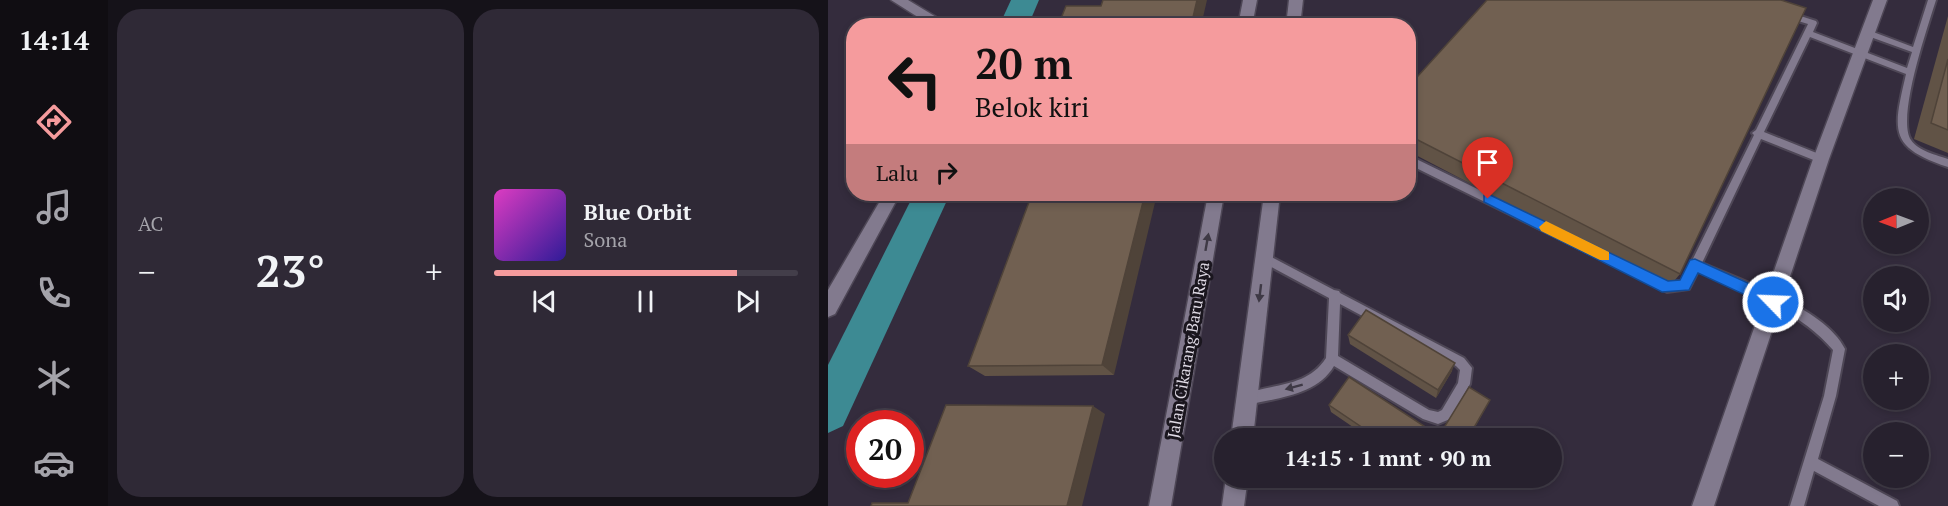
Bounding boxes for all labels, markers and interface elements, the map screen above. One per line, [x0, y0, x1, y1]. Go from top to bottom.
text: 14:14 [19, 22, 89, 58]
text: 20 m [975, 35, 1073, 91]
icon: left [876, 42, 954, 120]
text: Belok kiri [975, 89, 1089, 125]
icon: directions [33, 101, 75, 143]
pin [1462, 137, 1513, 199]
icon: arrive [1471, 146, 1504, 179]
icon: right [930, 156, 963, 189]
text: Lalu [876, 158, 918, 187]
icon: music [33, 186, 75, 228]
north arrow [1863, 188, 1929, 254]
map controls [1863, 188, 1929, 488]
text: Blue Orbit [584, 197, 692, 226]
text: AC [138, 210, 163, 237]
text: Sona [584, 226, 627, 253]
one-way arrow [1203, 232, 1212, 251]
text: 23° [256, 240, 325, 300]
text: − [138, 250, 156, 293]
text: + [425, 250, 443, 293]
street label: Jalan Cikarang Baru Raya [1162, 260, 1214, 440]
button: sound [1863, 266, 1929, 332]
position arrow [1741, 270, 1805, 334]
icon: phone [33, 272, 75, 314]
one-way arrow [1255, 284, 1264, 303]
icon: previous [528, 285, 561, 318]
icon: pause [629, 285, 662, 318]
icon: next [731, 285, 764, 318]
button: + [1863, 344, 1929, 410]
icon: climate [33, 357, 75, 399]
one-way arrow [1285, 383, 1303, 392]
speed limit sign: 20 [846, 410, 924, 488]
button: − [1863, 422, 1929, 488]
icon: car [33, 442, 75, 484]
text: 14:15 · 1 mnt · 90 m [1285, 443, 1491, 472]

